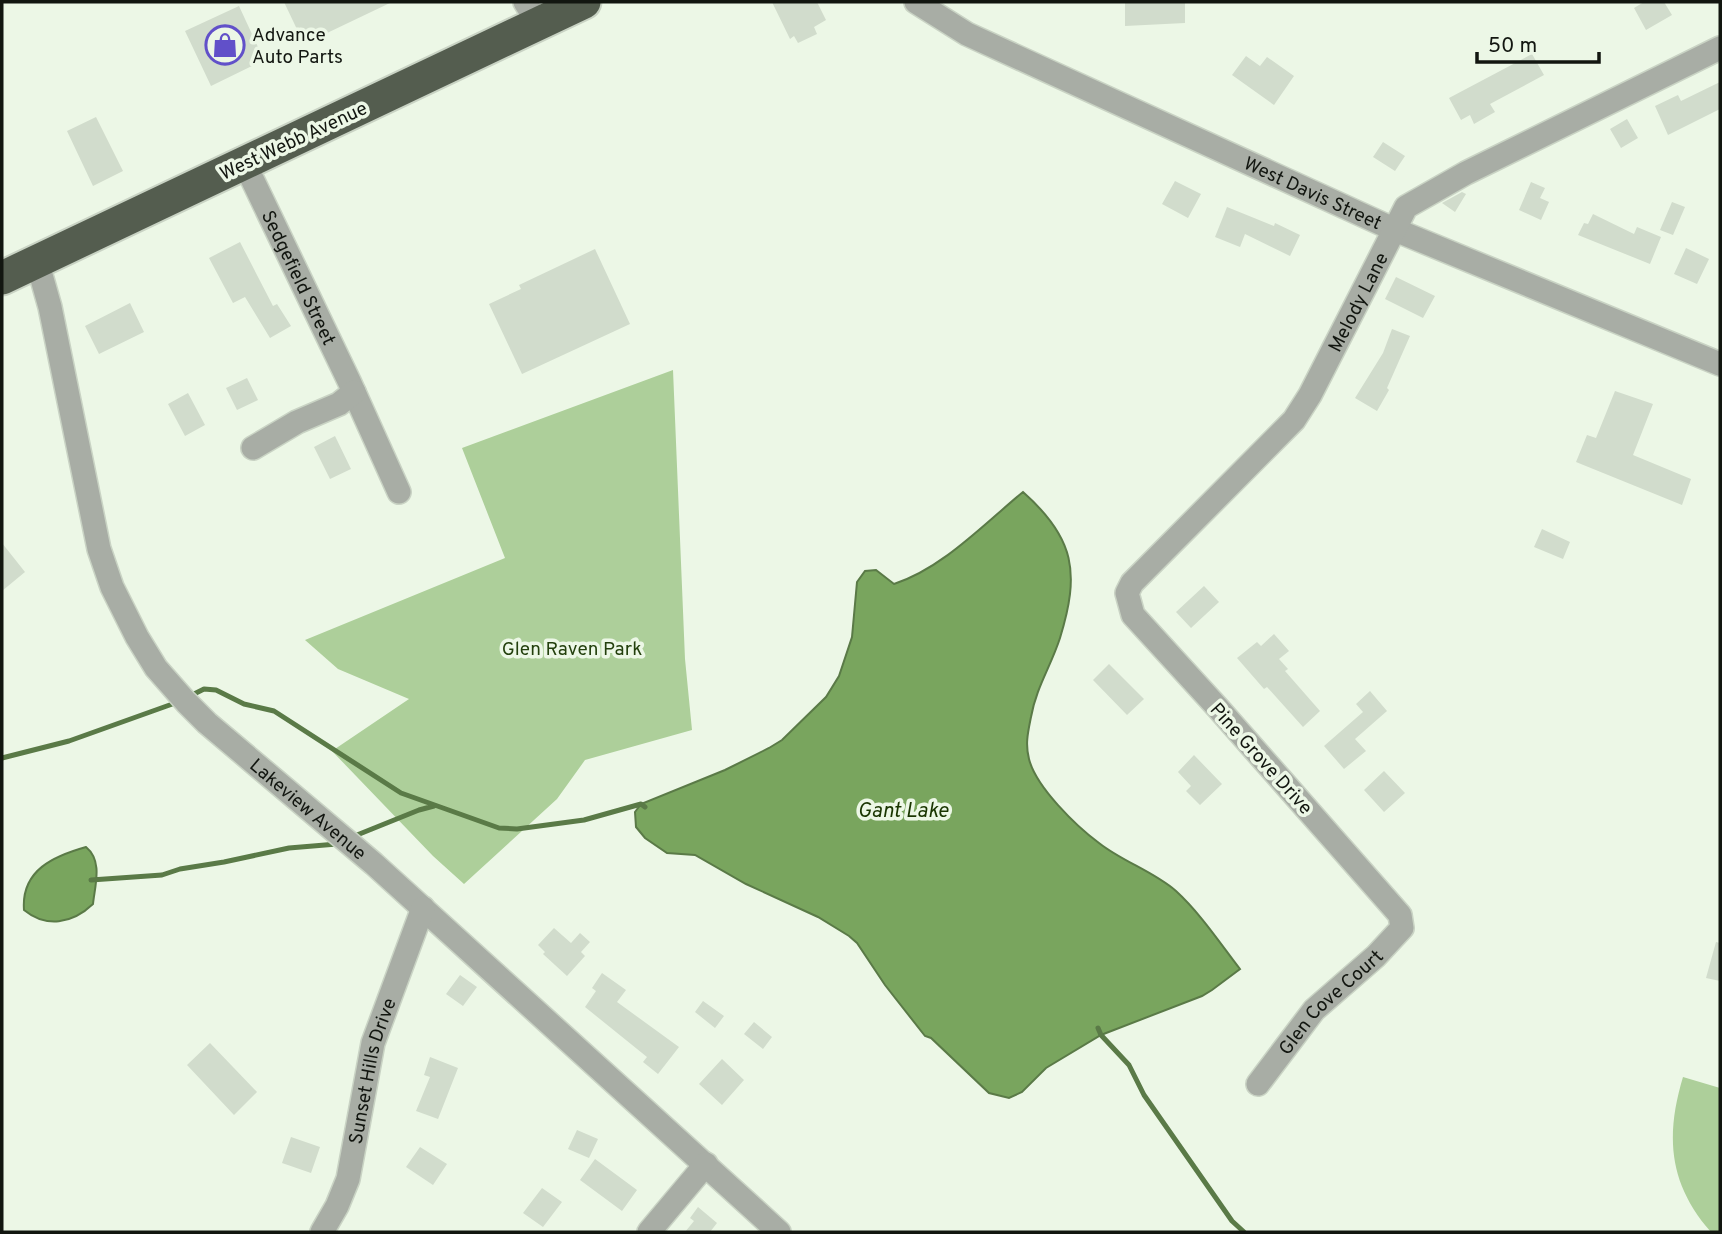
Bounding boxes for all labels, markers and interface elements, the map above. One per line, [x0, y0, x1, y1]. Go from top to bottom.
scale bar [1477, 21, 1600, 65]
shop icon: Advance Auto Parts [204, 24, 246, 66]
place label: Advance Auto Parts [252, 24, 343, 70]
text: 50 m [1488, 33, 1537, 60]
street label: West Webb Avenue [216, 97, 371, 186]
street label: West Davis Street [1240, 152, 1385, 236]
street label: Sedgefield Street [255, 207, 340, 350]
street label: Melody Lane [1324, 249, 1395, 357]
park label: Glen Raven Park [502, 638, 642, 662]
street label: Pine Grove Drive [1204, 698, 1317, 820]
street label: Lakeview Avenue [244, 754, 371, 866]
water label: Gant Lake [858, 798, 950, 825]
street label: Glen Cove Court [1274, 946, 1390, 1060]
street label: Sunset Hills Drive [345, 995, 403, 1146]

